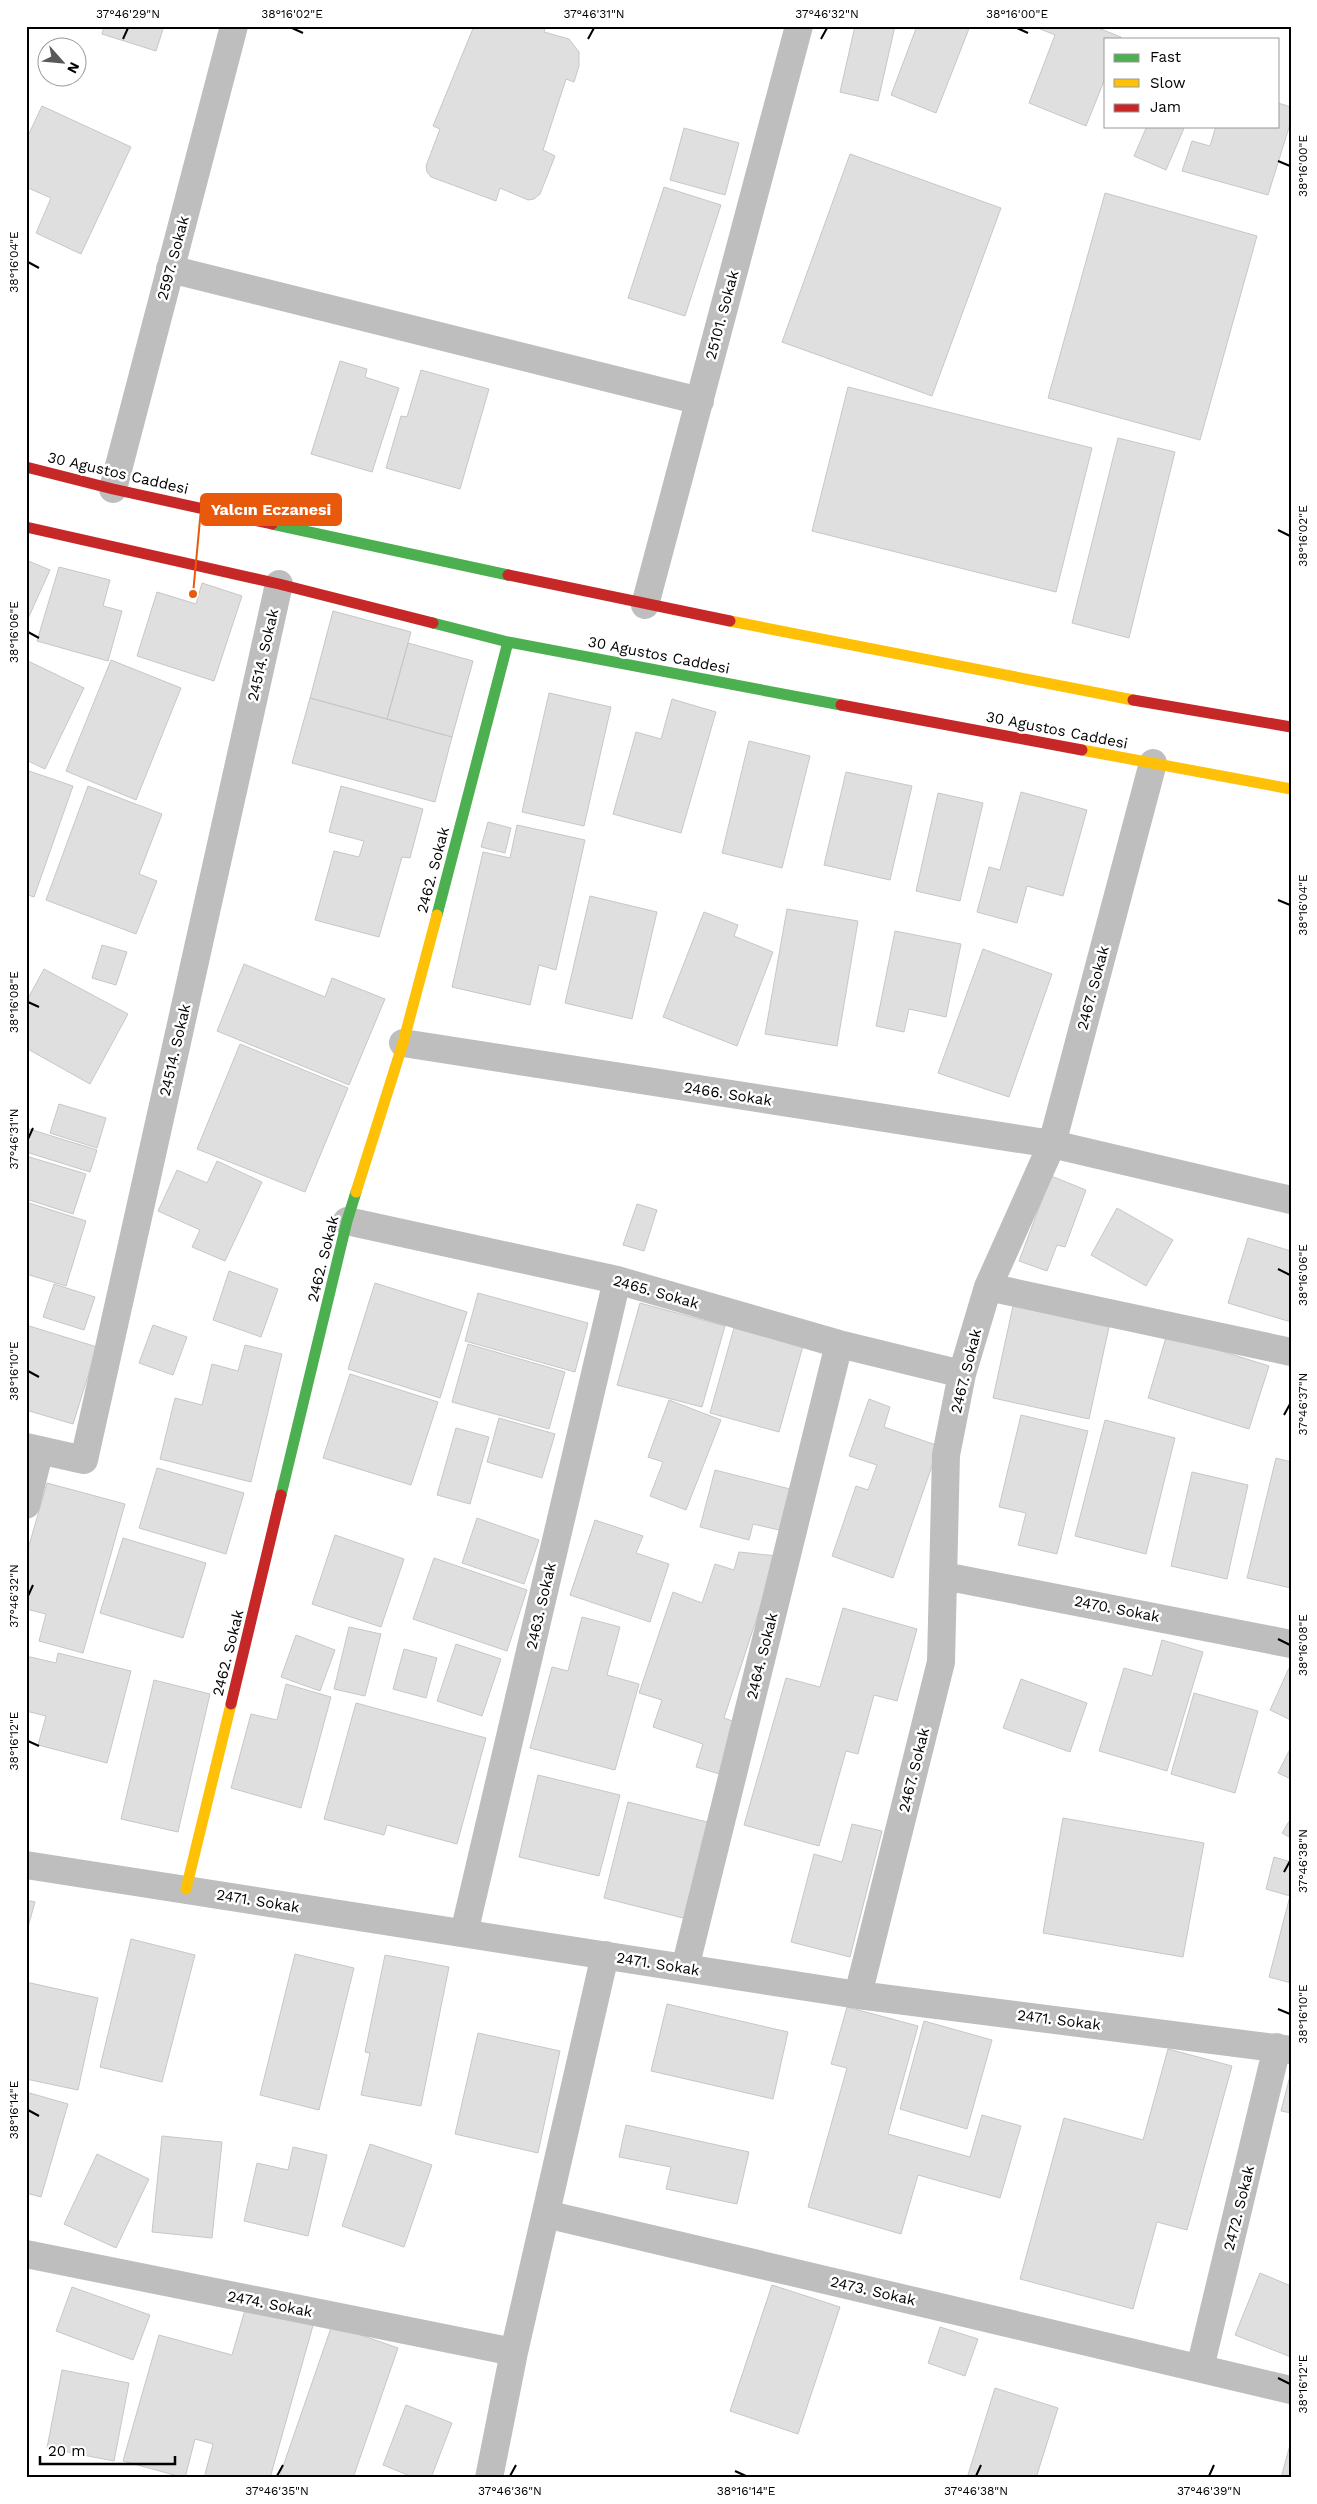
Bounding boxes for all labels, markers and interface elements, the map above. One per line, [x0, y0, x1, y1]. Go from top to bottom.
text: 37°46'29"N [96, 7, 160, 21]
text: 38°16'02"E [261, 7, 323, 21]
text: 37°46'31"N [563, 7, 625, 21]
text: 37°46'32"N [795, 7, 859, 21]
text: 38°16'00"E [986, 7, 1048, 21]
north arrow [38, 38, 88, 88]
legend [1104, 38, 1280, 128]
text: Fast [1150, 48, 1182, 66]
text: N [64, 60, 83, 76]
text: Slow [1150, 74, 1186, 92]
text: Jam [1150, 98, 1181, 116]
text: 38°16'00"E [1296, 135, 1310, 197]
street label: 2597. Sokak [153, 213, 193, 302]
text: 38°16'04"E [7, 231, 21, 293]
street label: 25101. Sokak [701, 268, 743, 362]
street label: 30 Agustos Caddesi [46, 448, 190, 498]
callout: Yalcın Eczanesi [201, 494, 341, 525]
text: Yalcın Eczanesi [211, 500, 331, 519]
text: 38°16'02"E [1296, 505, 1310, 567]
text: 38°16'06"E [7, 601, 21, 663]
street label: 24514. Sokak [244, 607, 282, 703]
street label: 30 Agustos Caddesi [587, 632, 731, 678]
street label: 30 Agustos Caddesi [985, 707, 1129, 753]
street label: 2462. Sokak [413, 825, 453, 915]
text: 38°16'04"E [1296, 874, 1310, 936]
street label: 2467. Sokak [1073, 943, 1113, 1032]
text: 38°16'08"E [7, 971, 21, 1033]
street label: 24514. Sokak [156, 1002, 194, 1098]
street label: 2466. Sokak [683, 1078, 774, 1110]
text: 37°46'31"N [7, 1108, 21, 1170]
street label: 2462. Sokak [304, 1213, 343, 1304]
text: 38°16'06"E [1296, 1244, 1310, 1306]
street label: 2465. Sokak [611, 1271, 701, 1313]
street label: 2467. Sokak [947, 1326, 985, 1415]
text: 38°16'10"E [7, 1341, 21, 1401]
text: 37°46'37"N [1296, 1373, 1310, 1435]
street label: 2463. Sokak [522, 1560, 560, 1651]
text: 37°46'32"N [7, 1564, 21, 1628]
street label: 2470. Sokak [1073, 1592, 1162, 1626]
street label: 2462. Sokak [209, 1607, 248, 1698]
street label: 2464. Sokak [743, 1610, 782, 1701]
text: 38°16'08"E [1296, 1614, 1310, 1676]
text: 38°16'12"E [7, 1711, 21, 1770]
street label: 2467. Sokak [895, 1725, 933, 1814]
text: 37°46'38"N [1296, 1829, 1310, 1893]
street label: 2471. Sokak [215, 1886, 301, 1917]
street label: 2471. Sokak [615, 1949, 701, 1980]
text: 38°16'10"E [1296, 1984, 1310, 2044]
street label: 2471. Sokak [1016, 2006, 1102, 2034]
text: 38°16'14"E [7, 2080, 21, 2139]
street label: 2472. Sokak [1220, 2163, 1258, 2252]
street label: 2473. Sokak [829, 2272, 918, 2310]
street label: 2474. Sokak [226, 2287, 315, 2321]
text: 38°16'12"E [1296, 2354, 1310, 2413]
scale bar [40, 2434, 175, 2466]
text: 20 m [48, 2442, 86, 2460]
text: 37°46'35"N [245, 2484, 309, 2498]
text: 37°46'36"N [478, 2484, 542, 2498]
text: 38°16'14"E [717, 2484, 776, 2498]
text: 37°46'38"N [944, 2484, 1008, 2498]
text: 37°46'39"N [1177, 2484, 1241, 2498]

